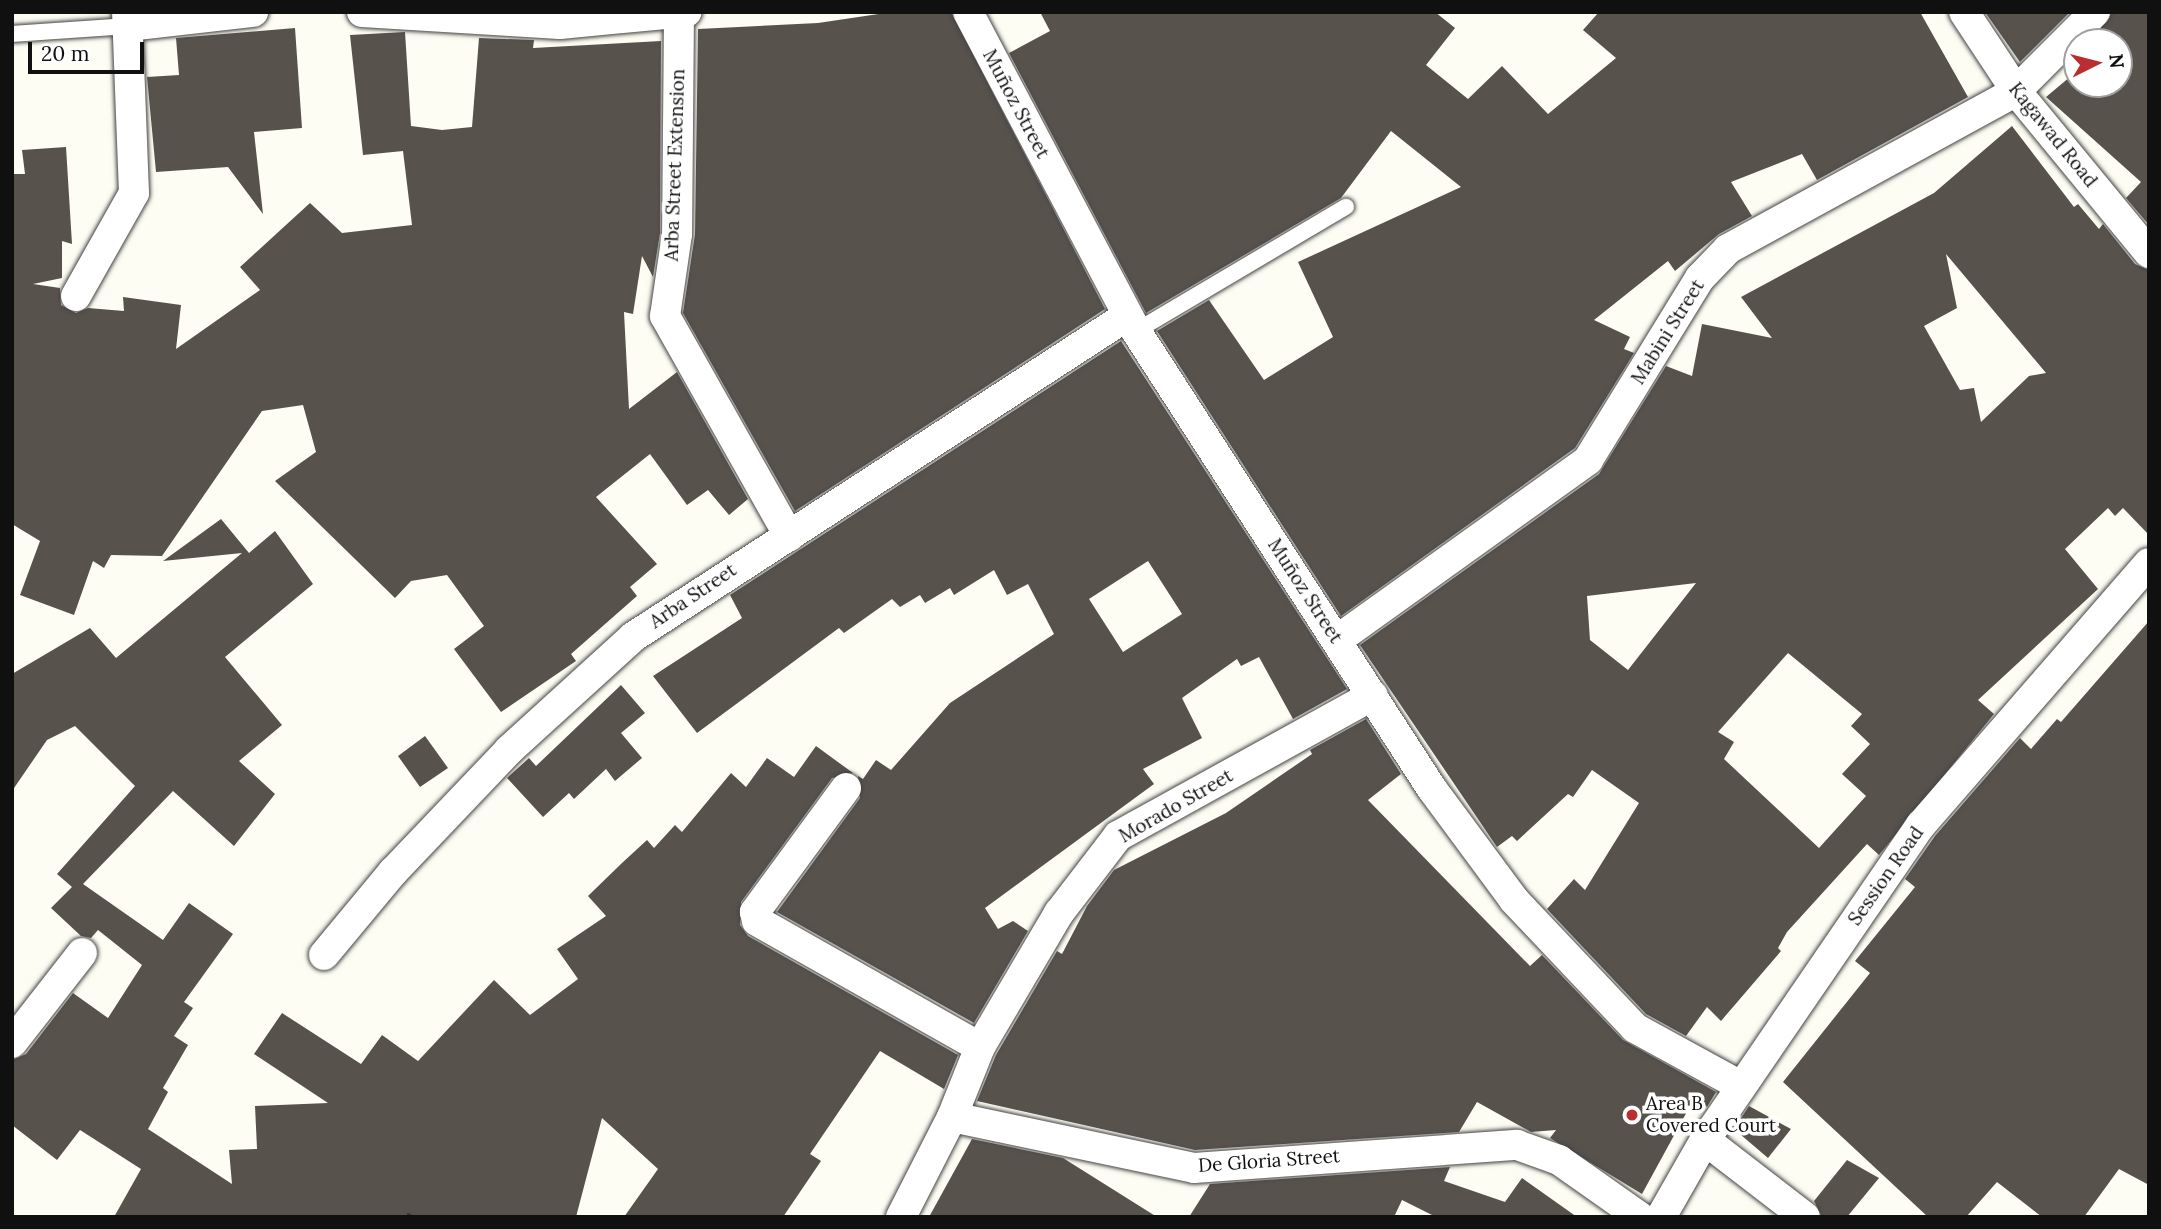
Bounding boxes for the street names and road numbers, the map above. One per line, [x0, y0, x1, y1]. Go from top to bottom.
street label: Muñoz Street [978, 46, 1054, 162]
street label: Arba Street Extension [660, 68, 690, 262]
street label: Kagawad Road [2004, 78, 2102, 192]
street label: Mabini Street [1627, 275, 1709, 389]
street label: Muñoz Street [1263, 534, 1347, 648]
street label: Arba Street [645, 559, 741, 633]
street label: Morado Street [1115, 764, 1237, 848]
street label: Session Road [1843, 822, 1929, 930]
street label: De Gloria Street [1197, 1145, 1341, 1177]

